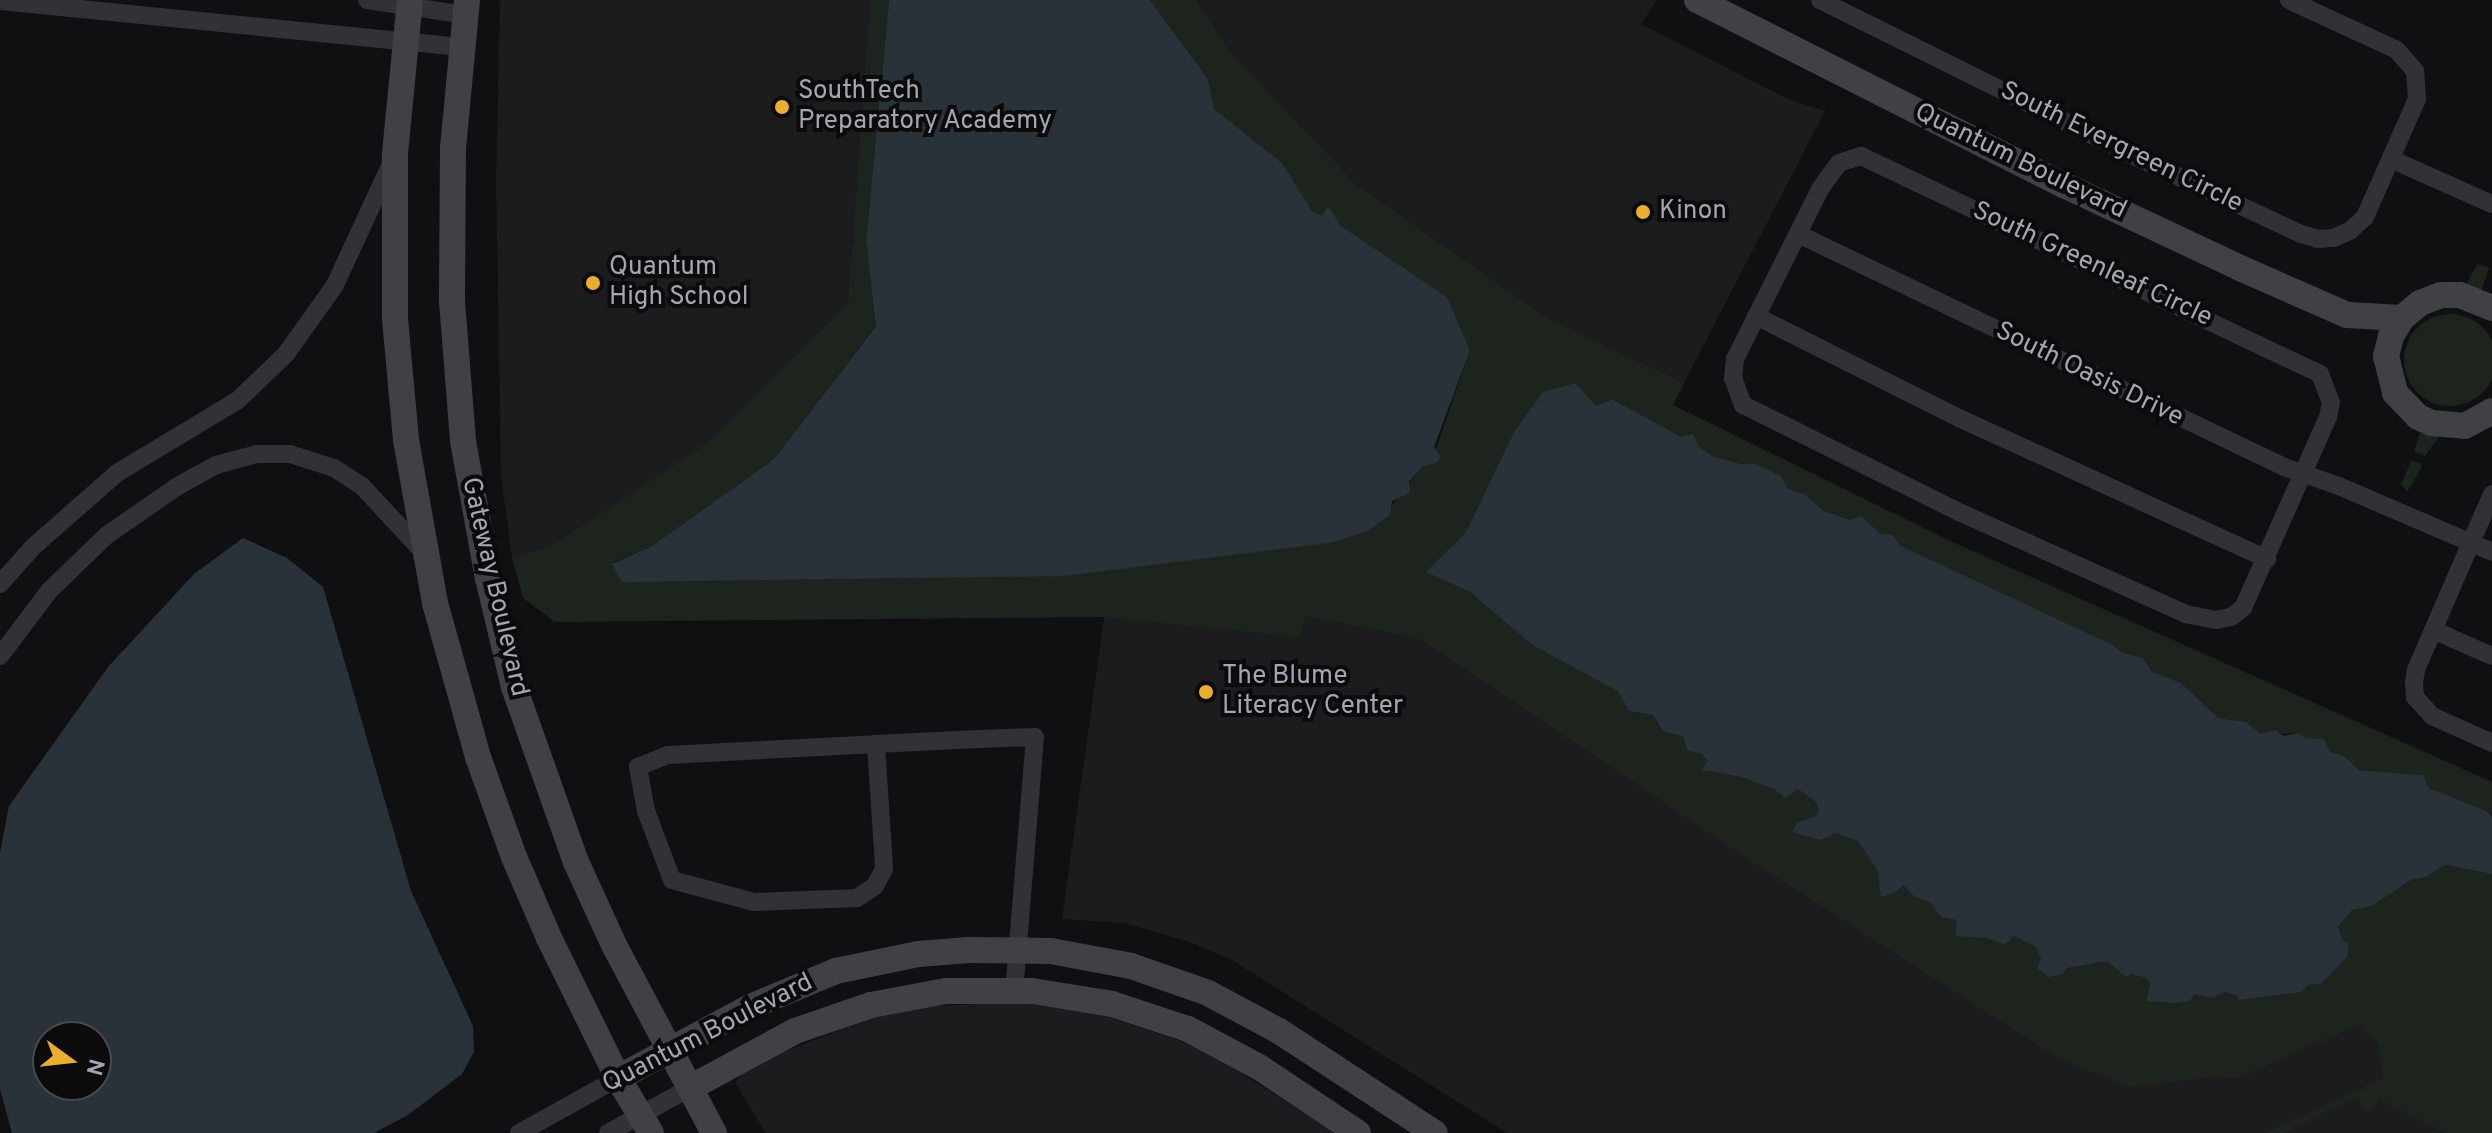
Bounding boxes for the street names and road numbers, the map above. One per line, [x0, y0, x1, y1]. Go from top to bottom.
street label: South Evergreen Circle [1995, 76, 2247, 220]
street label: Quantum Boulevard [1909, 97, 2131, 227]
street label: South Greenleaf Circle [1967, 196, 2217, 334]
street label: South Oasis Drive [1990, 316, 2188, 434]
street label: Gateway Boulevard [454, 474, 534, 700]
street label: Quantum Boulevard [598, 967, 818, 1101]

